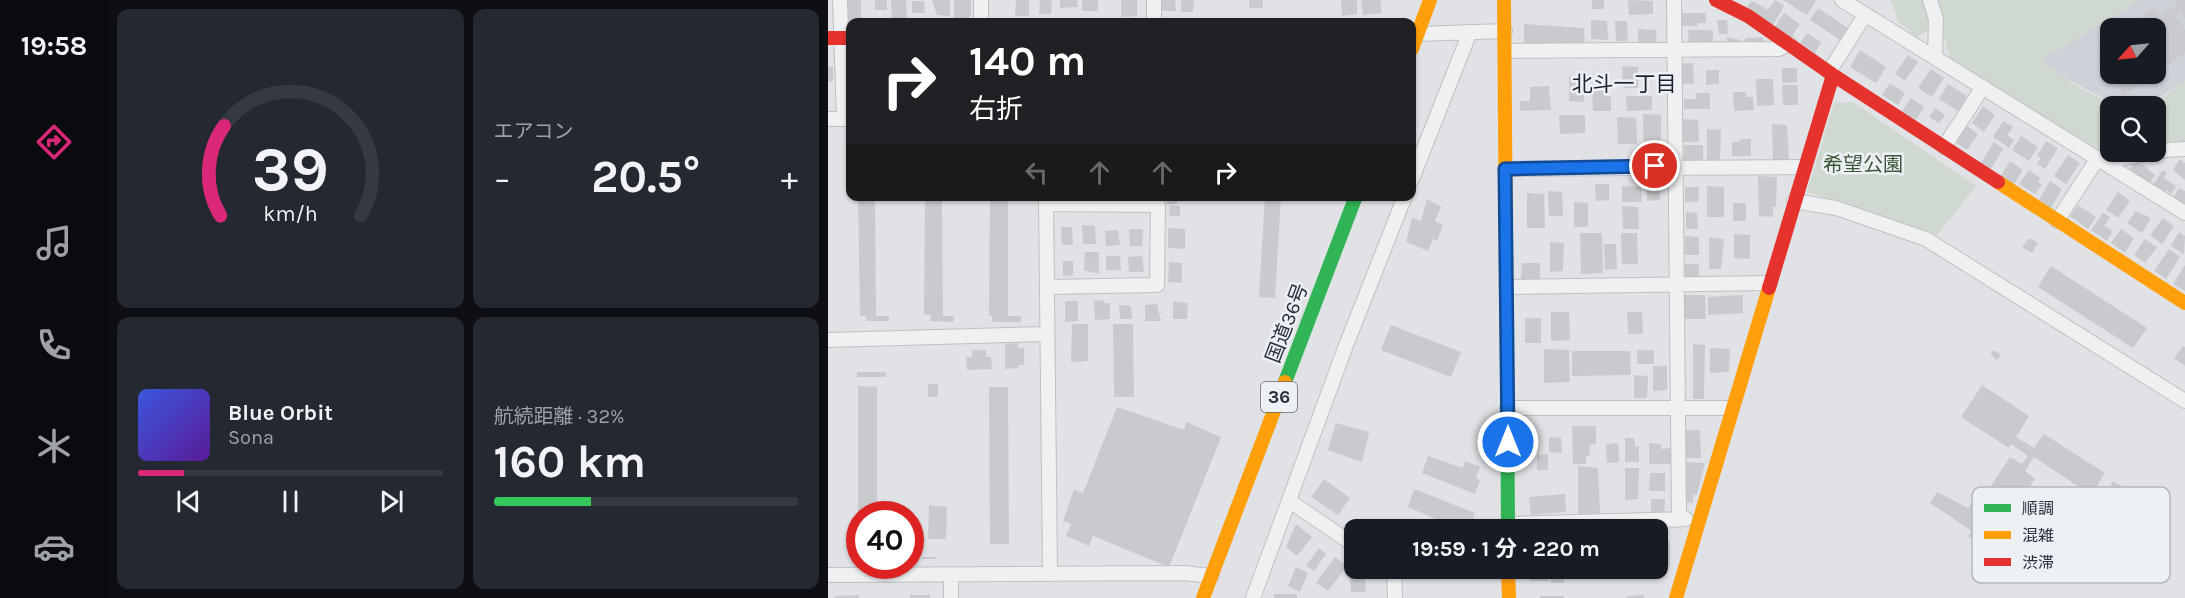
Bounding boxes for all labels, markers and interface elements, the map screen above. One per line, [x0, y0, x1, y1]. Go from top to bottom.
north arrow [2100, 18, 2166, 84]
map controls [2100, 18, 2166, 162]
text: 19:58 [21, 30, 87, 62]
text: 140 m [969, 36, 1086, 86]
icon: right [870, 42, 948, 120]
district label: 北斗一丁目 [1572, 72, 1677, 96]
text: 右折 [969, 93, 1023, 125]
button: search [2100, 96, 2166, 162]
text: エアコン [494, 120, 574, 143]
icon: directions [33, 121, 75, 163]
text: 39 [252, 133, 329, 206]
pin [1629, 140, 1680, 191]
icon: arrive [1638, 149, 1671, 182]
text: 20.5° [591, 151, 700, 203]
park label: 希望公園 [1823, 153, 1903, 176]
icon: left [1020, 156, 1053, 189]
icon: ahead [1083, 156, 1116, 189]
icon: ahead [1146, 156, 1179, 189]
icon: right [1209, 156, 1242, 189]
text: − [494, 159, 511, 197]
text: + [781, 159, 798, 197]
text: km/h [263, 201, 317, 226]
icon: music [33, 222, 75, 264]
street label: 国道36号 [1261, 280, 1313, 366]
icon: phone [33, 324, 75, 366]
road number: 36 [1261, 382, 1297, 412]
text: Blue Orbit [228, 400, 333, 426]
text: 航続距離 · 32% [494, 405, 624, 428]
position arrow [1476, 410, 1540, 474]
icon: climate [33, 425, 75, 467]
text: Sona [228, 426, 274, 449]
text: 160 km [494, 436, 646, 488]
icon: previous [172, 485, 205, 518]
icon: pause [274, 485, 307, 518]
icon: next [375, 485, 408, 518]
legend [1972, 487, 2170, 583]
text: 順調 [2022, 499, 2054, 518]
speed limit sign: 40 [846, 501, 924, 579]
icon: car [33, 526, 75, 568]
text: 混雑 [2022, 526, 2054, 545]
text: 19:59 · 1 分 · 220 m [1412, 536, 1600, 562]
text: 渋滞 [2022, 553, 2054, 572]

